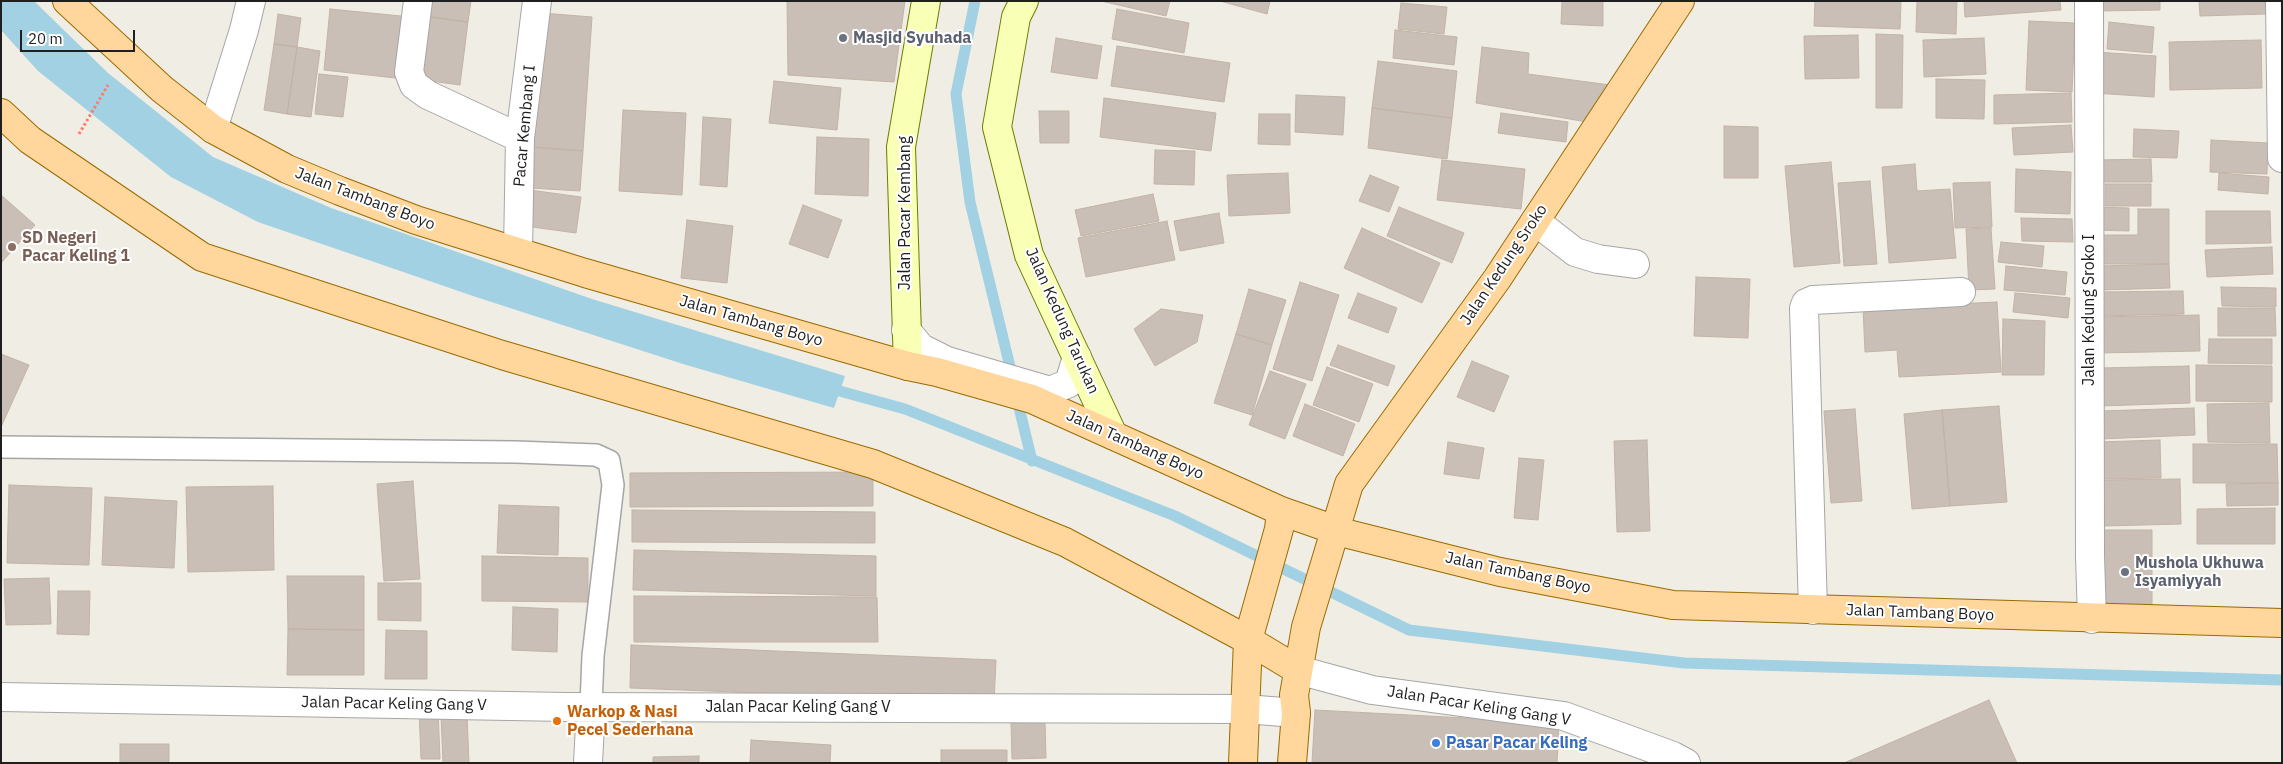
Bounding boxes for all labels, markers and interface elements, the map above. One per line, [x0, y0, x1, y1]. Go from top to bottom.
scale bar [22, 20, 138, 52]
place label: Masjid Syuhada [853, 28, 971, 48]
text: 20 m [28, 29, 63, 48]
marker: Masjid Syuhada [837, 32, 849, 44]
street label: Pacar Kembang I [510, 64, 540, 188]
street label: Jalan Pacar Kembang [895, 136, 915, 290]
street label: Jalan Tambang Boyo [292, 163, 438, 235]
street label: Jalan Kedung Sroko [1456, 201, 1552, 329]
place label: SD Negeri Pacar Keling 1 [22, 228, 130, 266]
street label: Jalan Kedung Sroko I [2079, 234, 2099, 386]
marker: SD Negeri Pacar Keling 1 [6, 241, 18, 253]
street label: Jalan Kedung Tarukan [1021, 245, 1103, 397]
street label: Jalan Tambang Boyo [677, 291, 825, 351]
street label: Jalan Tambang Boyo [1063, 406, 1207, 484]
street label: Jalan Tambang Boyo [1443, 548, 1593, 598]
place label: Mushola Ukhuwa Isyamiyyah [2135, 553, 2264, 591]
marker: Mushola Ukhuwa Isyamiyyah [2119, 566, 2131, 578]
street label: Jalan Tambang Boyo [1846, 601, 1994, 625]
street label: Jalan Pacar Keling Gang V [1386, 682, 1572, 730]
street label: Jalan Pacar Keling Gang V [301, 693, 487, 715]
street label: Jalan Pacar Keling Gang V [705, 697, 891, 717]
place label: Warkop & Nasi Pecel Sederhana [567, 702, 693, 740]
marker: Warkop & Nasi Pecel Sederhana [551, 715, 563, 727]
place label: Pasar Pacar Keling [1446, 733, 1587, 753]
marker: Pasar Pacar Keling [1430, 737, 1442, 749]

